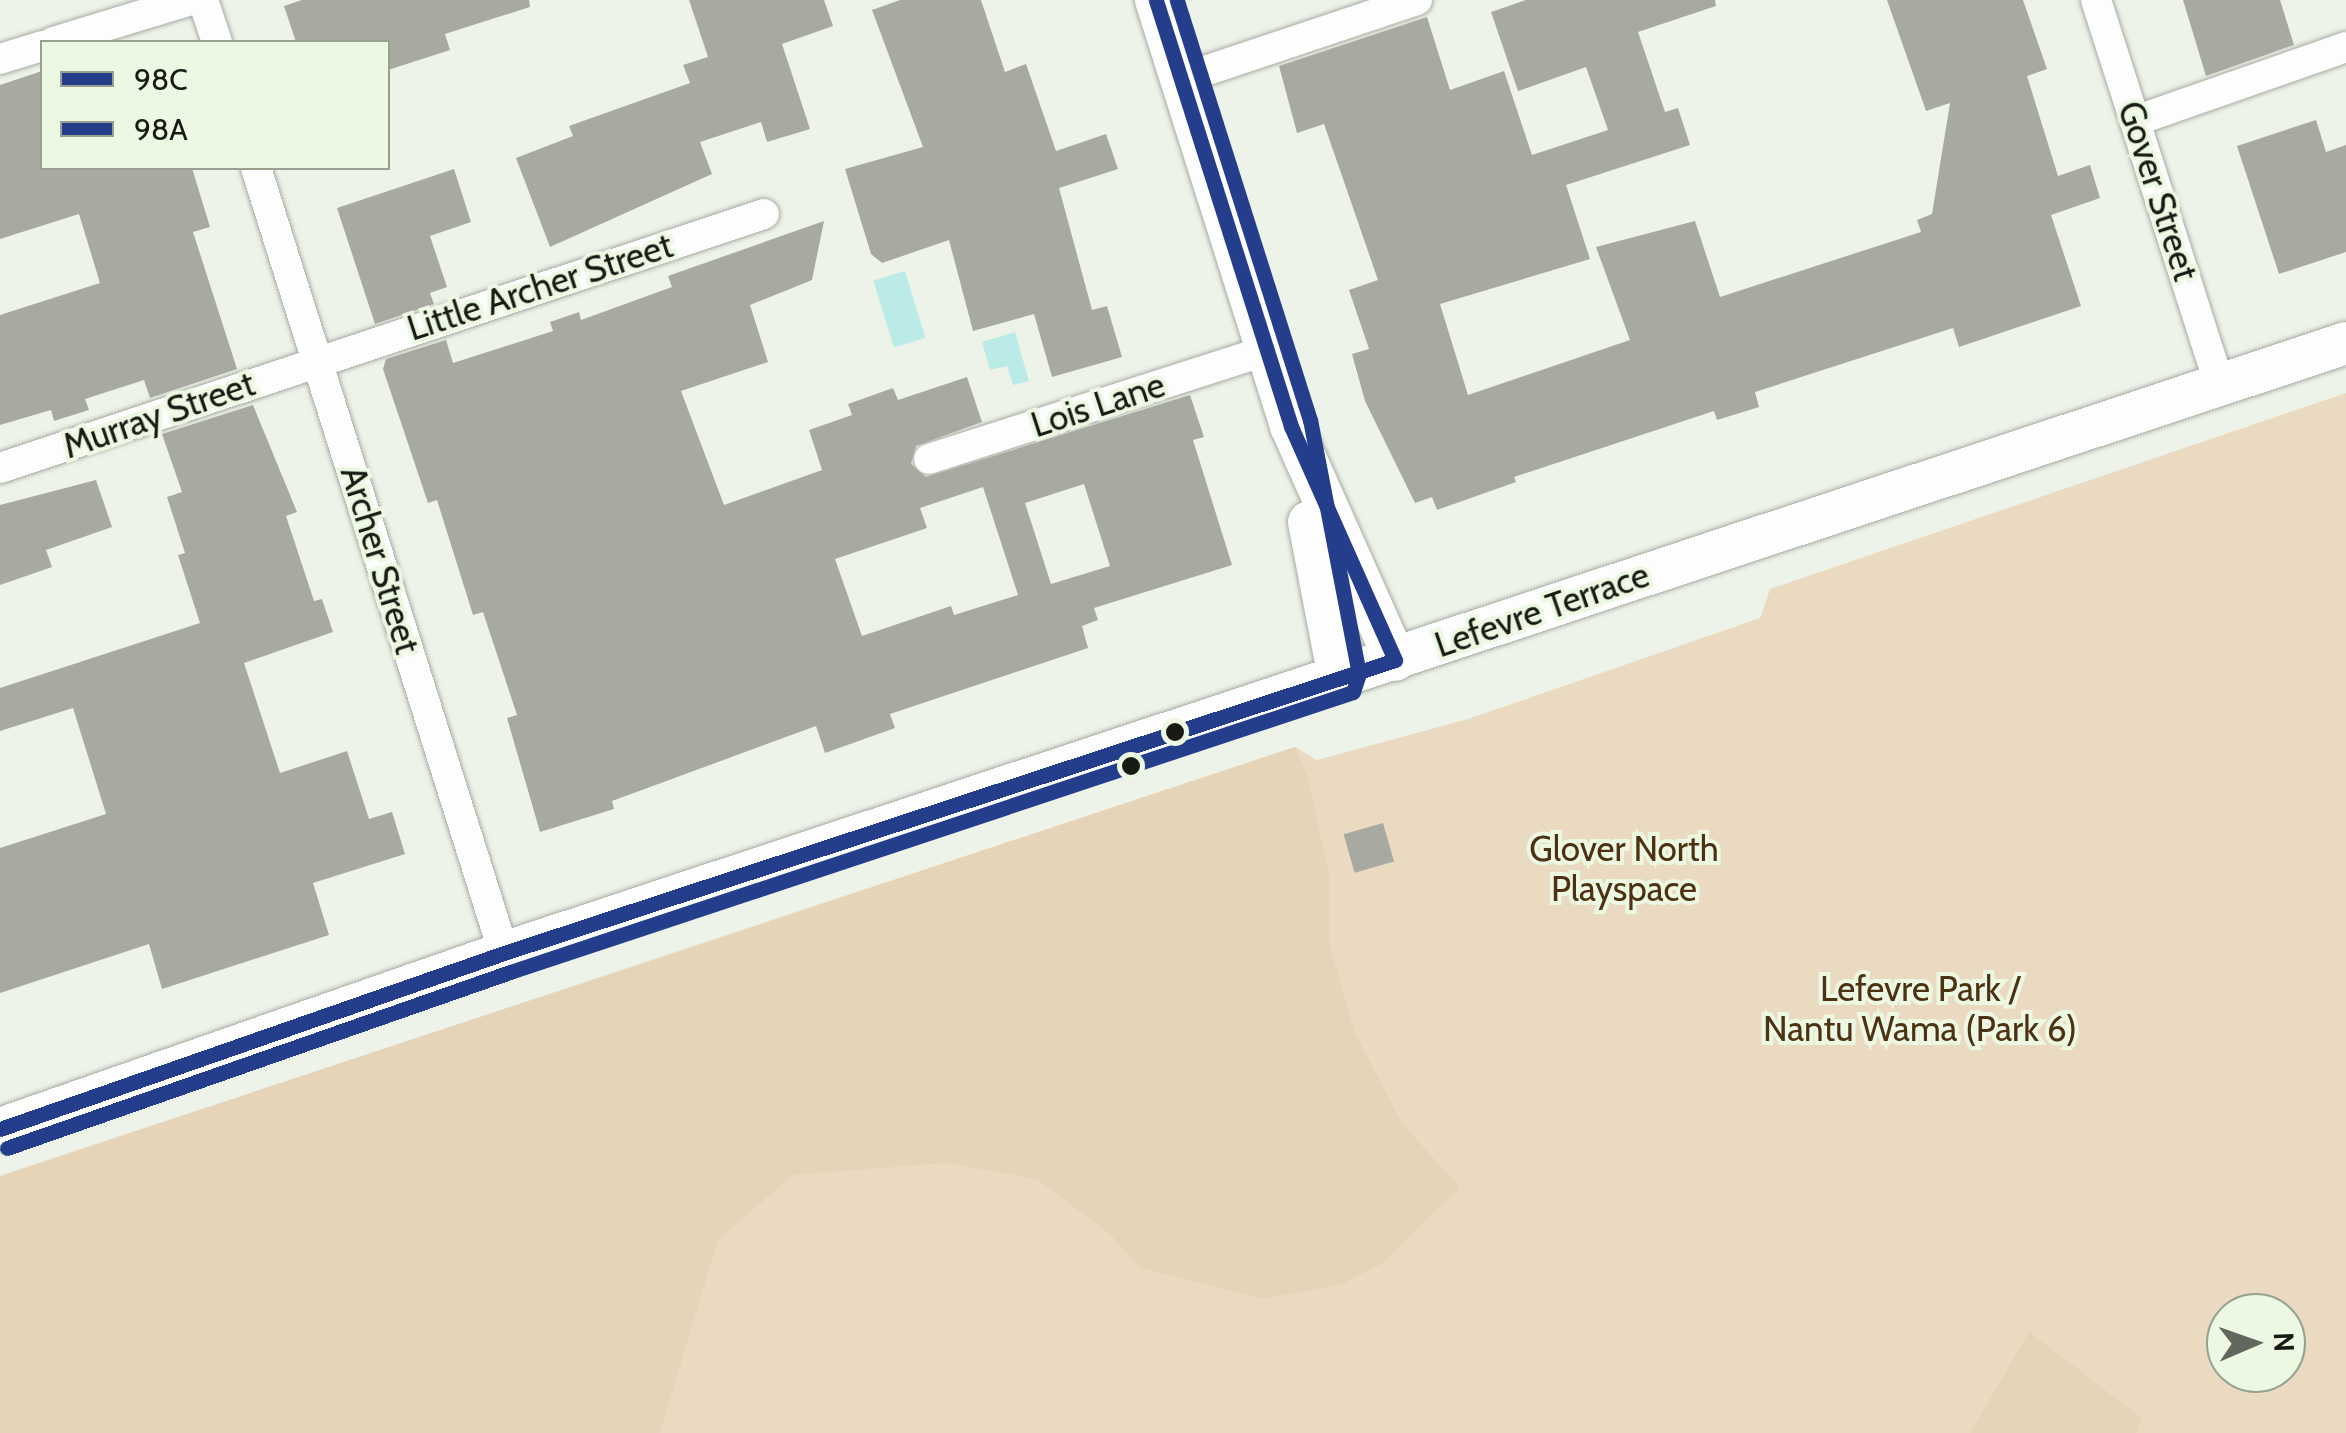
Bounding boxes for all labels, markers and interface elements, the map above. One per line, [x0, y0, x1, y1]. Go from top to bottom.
legend [40, 40, 390, 170]
text: 98C [134, 61, 188, 98]
street label: Gover Street [2109, 96, 2207, 286]
text: 98A [134, 111, 188, 148]
street label: Little Archer Street [402, 224, 678, 350]
street label: Murray Street [58, 363, 260, 467]
street label: Lois Lane [1026, 364, 1170, 446]
street label: Archer Street [332, 461, 428, 659]
street label: Lefevre Terrace [1429, 554, 1655, 666]
unlabelled marker [1165, 722, 1185, 742]
unlabelled marker [1121, 756, 1141, 776]
park label: Glover North Playspace [1529, 828, 1719, 910]
park label: Lefevre Park / Nantu Wama (Park 6) [1763, 968, 2077, 1050]
north arrow [2206, 1293, 2306, 1393]
text: N [2267, 1332, 2301, 1353]

